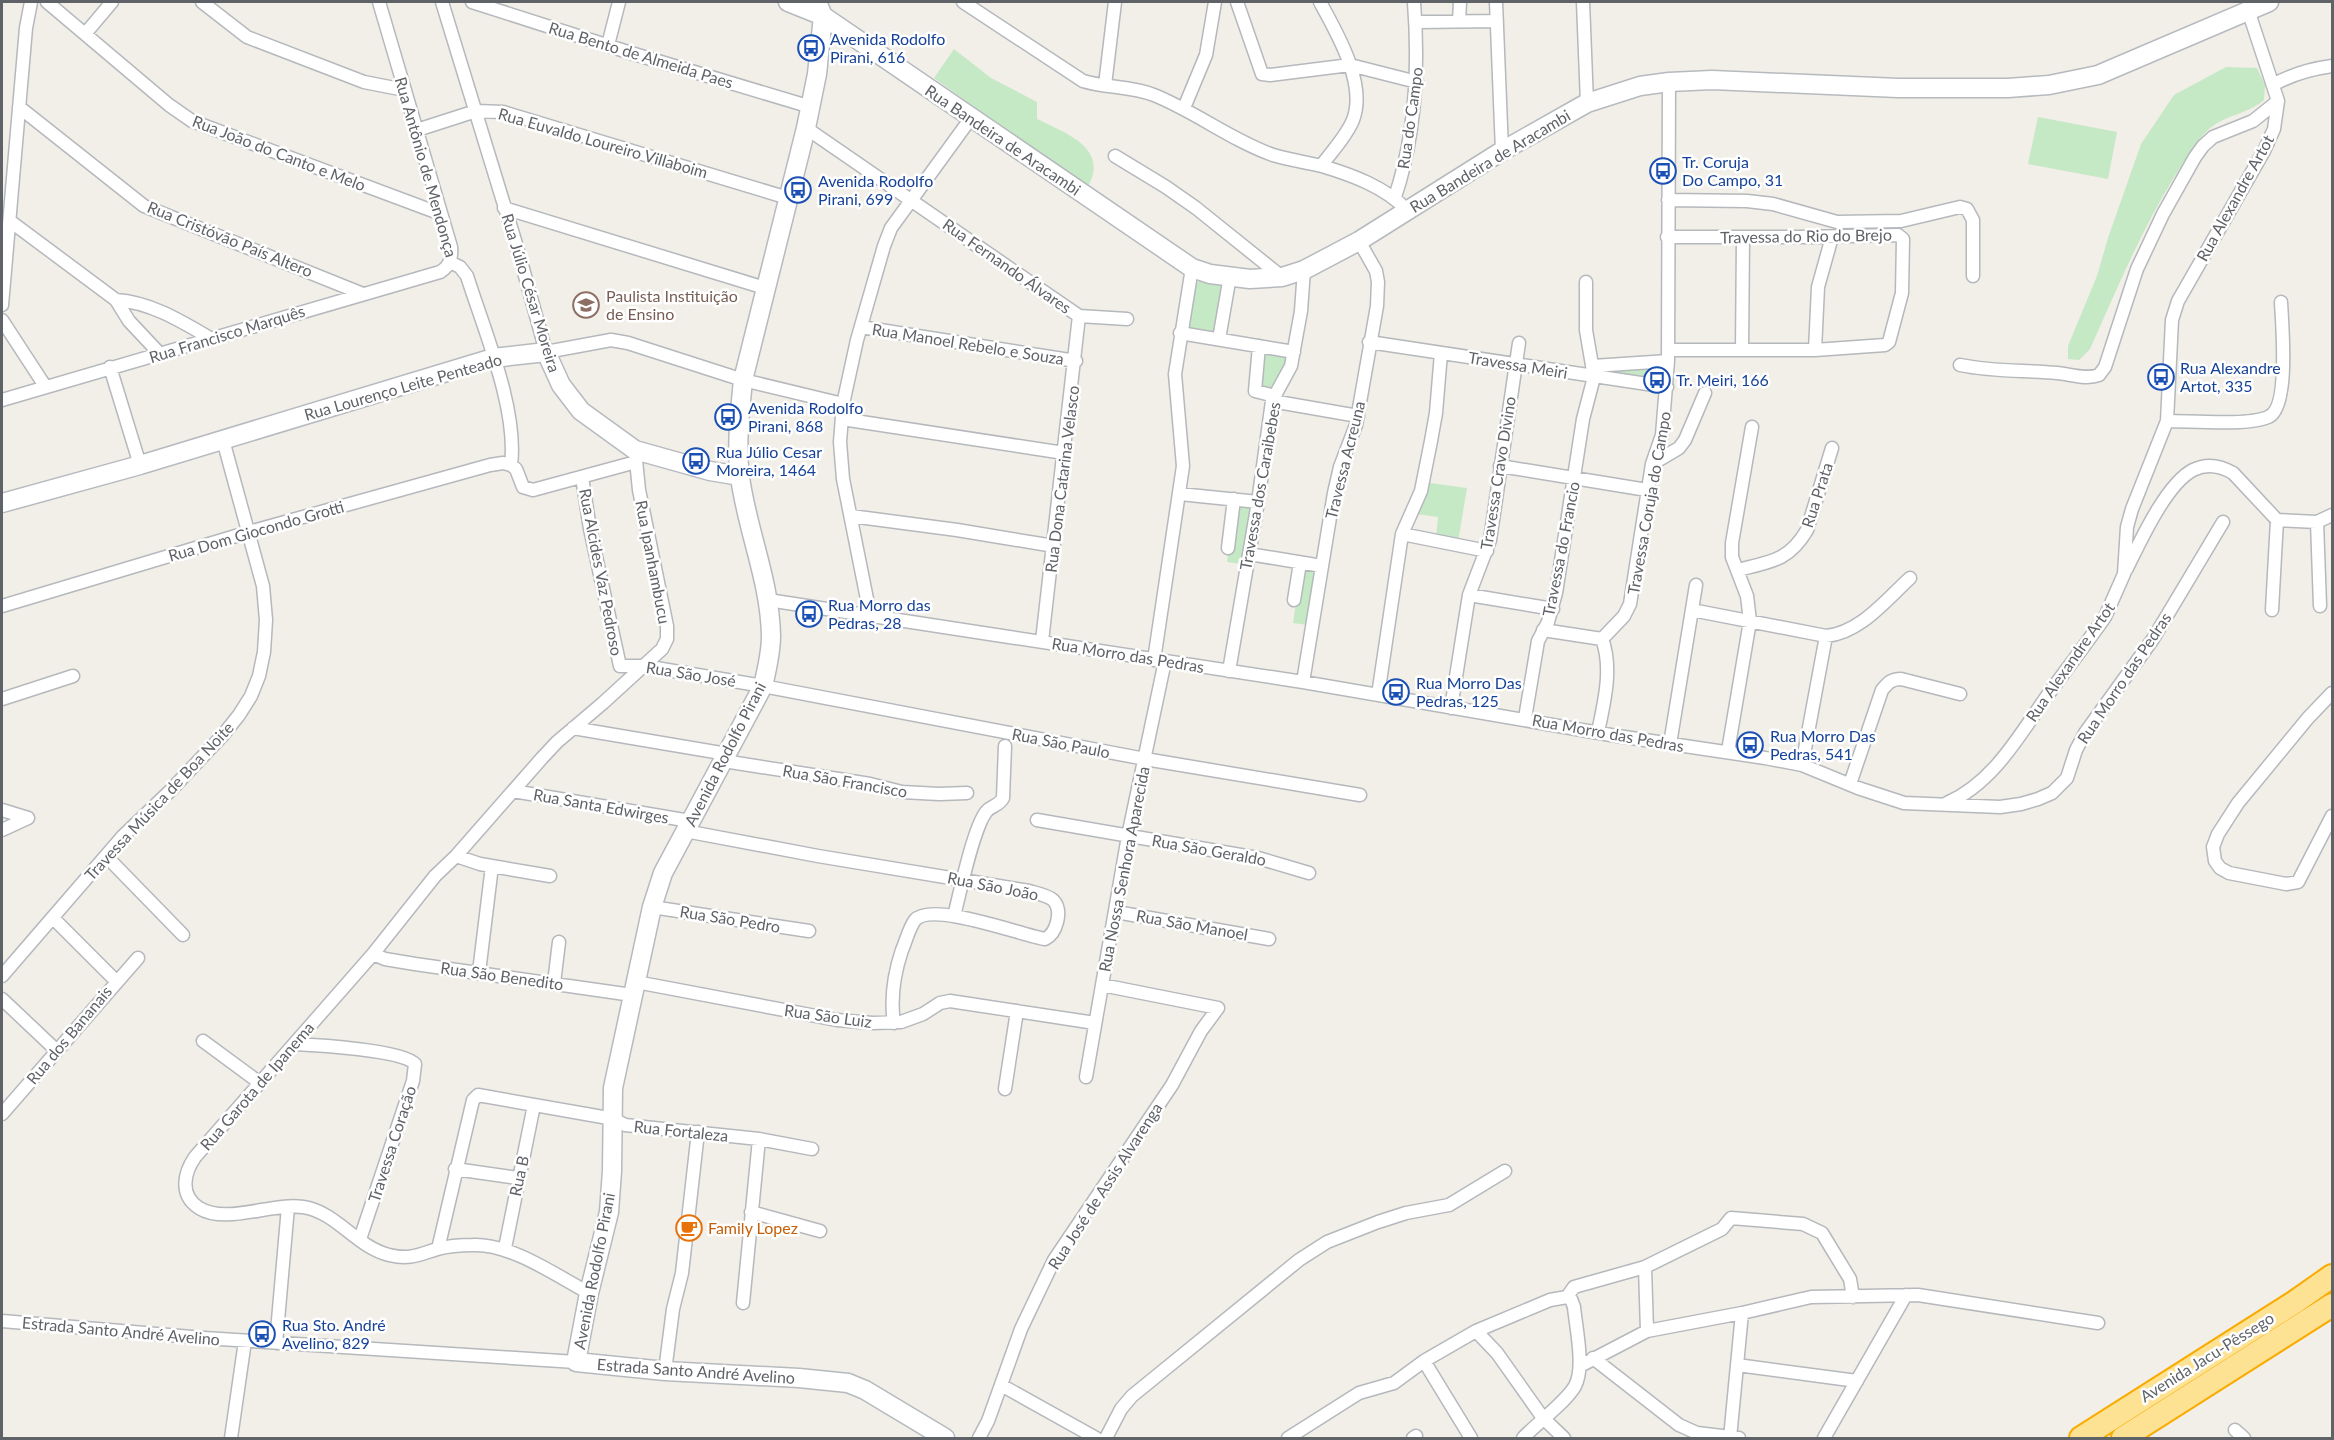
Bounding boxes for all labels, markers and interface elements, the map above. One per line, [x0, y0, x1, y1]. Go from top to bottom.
street label: Rua Bento de Almeida Paes [547, 17, 736, 92]
place label: Avenida Rodolfo Pirani, 616 [830, 29, 945, 66]
bus stop icon: Avenida Rodolfo Pirani, 616 [796, 33, 826, 63]
street label: Rua do Campo [1393, 66, 1426, 170]
street label: Rua Antônio de Mendonça [392, 75, 461, 259]
street label: Rua Bandeira de Aracambi [922, 80, 1085, 199]
street label: Rua Euvaldo Loureiro Villaboim [496, 103, 710, 182]
street label: Rua Bandeira de Aracambi [1406, 105, 1573, 216]
street label: Rua João do Canto e Melo [190, 111, 368, 194]
street label: Rua Alexandre Artot [2192, 131, 2277, 264]
place label: Tr. Coruja Do Campo, 31 [1682, 152, 1783, 189]
bus stop icon: Tr. Coruja Do Campo, 31 [1648, 156, 1678, 186]
place label: Avenida Rodolfo Pirani, 699 [818, 171, 933, 208]
bus stop icon: Avenida Rodolfo Pirani, 699 [783, 175, 813, 205]
street label: Rua Cristóvão País Altero [145, 197, 316, 280]
street label: Rua Júlio César Moreira [498, 211, 565, 375]
street label: Rua Fernando Álvares [940, 214, 1075, 317]
street label: Travessa do Rio do Brejo [1720, 225, 1892, 246]
place label: Paulista Instituição de Ensino [606, 286, 738, 323]
school or university icon: Paulista Instituição de Ensino [571, 290, 601, 320]
street label: Rua Francisco Marquês [147, 301, 307, 366]
street label: Rua Manoel Rebelo e Souza [871, 319, 1065, 368]
street label: Travessa Meiri [1467, 347, 1569, 382]
street label: Rua Lourenço Leite Penteado [302, 349, 504, 424]
place label: Rua Alexandre Artot, 335 [2180, 358, 2281, 395]
bus stop icon: Rua Alexandre Artot, 335 [2146, 362, 2176, 392]
bus stop icon: Tr. Meiri, 166 [1642, 365, 1672, 395]
place label: Tr. Meiri, 166 [1676, 370, 1769, 389]
street label: Rua Dona Catarina Velasco [1041, 384, 1082, 574]
street label: Travessa Cravo Divino [1476, 395, 1519, 551]
place label: Avenida Rodolfo Pirani, 868 [748, 398, 863, 435]
street label: Travessa Acreuna [1321, 399, 1368, 521]
street label: Travessa dos Caraibebes [1235, 400, 1284, 572]
bus stop icon: Avenida Rodolfo Pirani, 868 [713, 402, 743, 432]
street label: Travessa Coruja do Campo [1623, 410, 1674, 596]
place label: Rua Júlio Cesar Moreira, 1464 [716, 442, 822, 479]
bus stop icon: Rua Júlio Cesar Moreira, 1464 [681, 446, 711, 476]
street label: Rua Prata [1797, 460, 1836, 530]
street label: Travessa do Francio [1538, 480, 1583, 618]
street label: Rua Alcides Vaz Pedroso [576, 487, 627, 657]
street label: Rua Dom Giocondo Grotti [166, 496, 346, 565]
street label: Rua Ipanhambucu [632, 499, 675, 625]
place label: Rua Morro das Pedras, 28 [828, 595, 931, 632]
street label: Rua Alexandre Artot [2021, 598, 2118, 725]
bus stop icon: Rua Morro das Pedras, 28 [794, 599, 824, 629]
street label: Rua Morro das Pedras [2073, 609, 2175, 747]
street label: Rua Morro das Pedras [1051, 633, 1206, 676]
street label: Rua São José [645, 657, 737, 690]
place label: Rua Morro Das Pedras, 125 [1416, 673, 1522, 710]
bus stop icon: Rua Morro Das Pedras, 125 [1381, 677, 1411, 707]
street label: Avenida Rodolfo Pirani [680, 679, 769, 829]
street label: Rua Morro das Pedras [1531, 710, 1686, 755]
street label: Travessa Música de Boa Noite [80, 718, 237, 884]
street label: Rua São Paulo [1010, 724, 1112, 761]
place label: Rua Morro Das Pedras, 541 [1770, 726, 1876, 763]
bus stop icon: Rua Morro Das Pedras, 541 [1735, 730, 1765, 760]
street label: Rua São Francisco [781, 760, 909, 801]
street label: Rua Nossa Senhora Aparecida [1094, 765, 1153, 973]
street label: Rua Santa Edwirges [532, 784, 670, 827]
street label: Rua São Geraldo [1150, 830, 1268, 869]
street label: Rua São João [946, 867, 1040, 904]
street label: Rua São Pedro [678, 901, 782, 936]
street label: Rua São Manoel [1135, 905, 1249, 944]
street label: Rua São Benedito [439, 957, 565, 994]
street label: Rua dos Bananais [22, 982, 115, 1088]
street label: Rua São Luiz [783, 1000, 873, 1031]
street label: Rua Garota de Ipanema [196, 1018, 318, 1154]
street label: Travessa Coração [364, 1083, 419, 1205]
street label: Rua José de Assis Alvarenga [1044, 1099, 1166, 1273]
street label: Rua Fortaleza [633, 1116, 729, 1145]
street label: Rua B [505, 1154, 532, 1198]
street label: Avenida Rodolfo Pirani [569, 1191, 618, 1351]
cafe icon: Family Lopez [674, 1213, 704, 1243]
place label: Family Lopez [708, 1218, 798, 1237]
street label: Avenida Jacu-Pêssego [2136, 1308, 2277, 1405]
street label: Estrada Santo André Avelino [21, 1312, 221, 1349]
place label: Rua Sto. André Avelino, 829 [282, 1315, 386, 1352]
bus stop icon: Rua Sto. André Avelino, 829 [247, 1319, 277, 1349]
street label: Estrada Santo André Avelino [596, 1354, 796, 1387]

